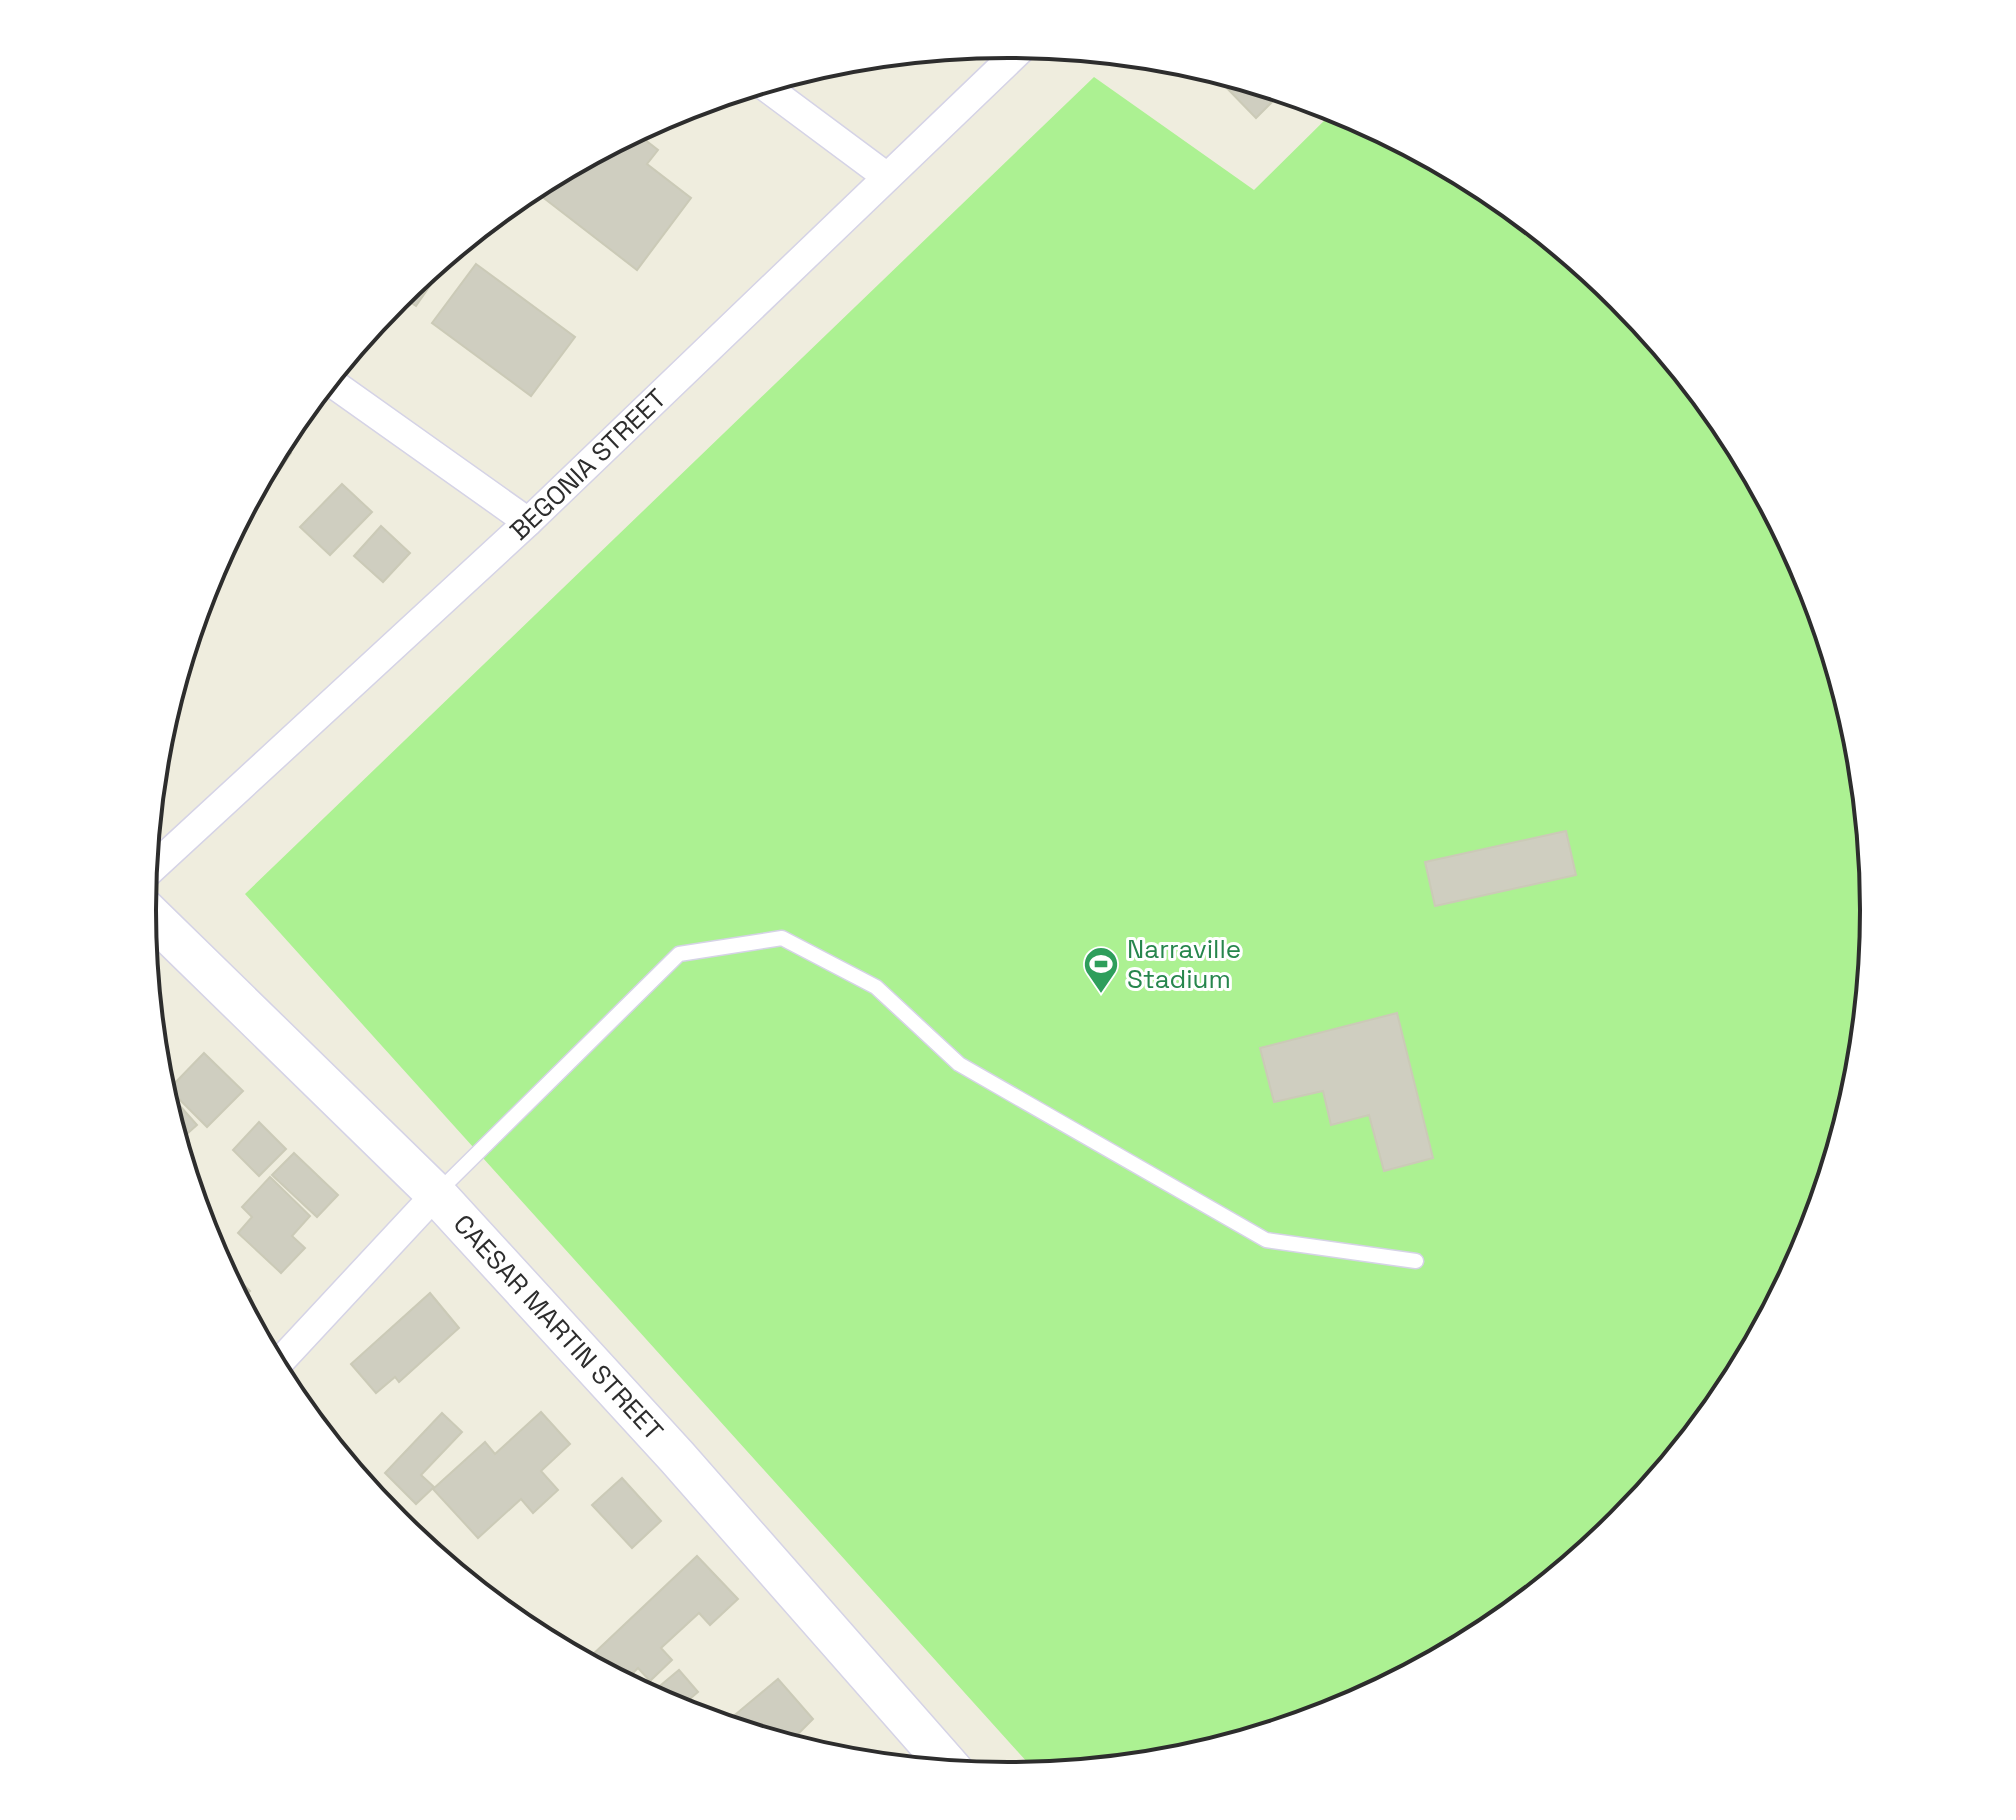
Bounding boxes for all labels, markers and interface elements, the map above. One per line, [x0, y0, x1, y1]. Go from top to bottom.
street label: BEGONIA STREET [503, 381, 673, 547]
place label: Narraville Stadium [1127, 932, 1241, 996]
sports icon: Narraville Stadium [1082, 945, 1120, 995]
street label: CAESAR MARTIN STREET [446, 1207, 671, 1448]

